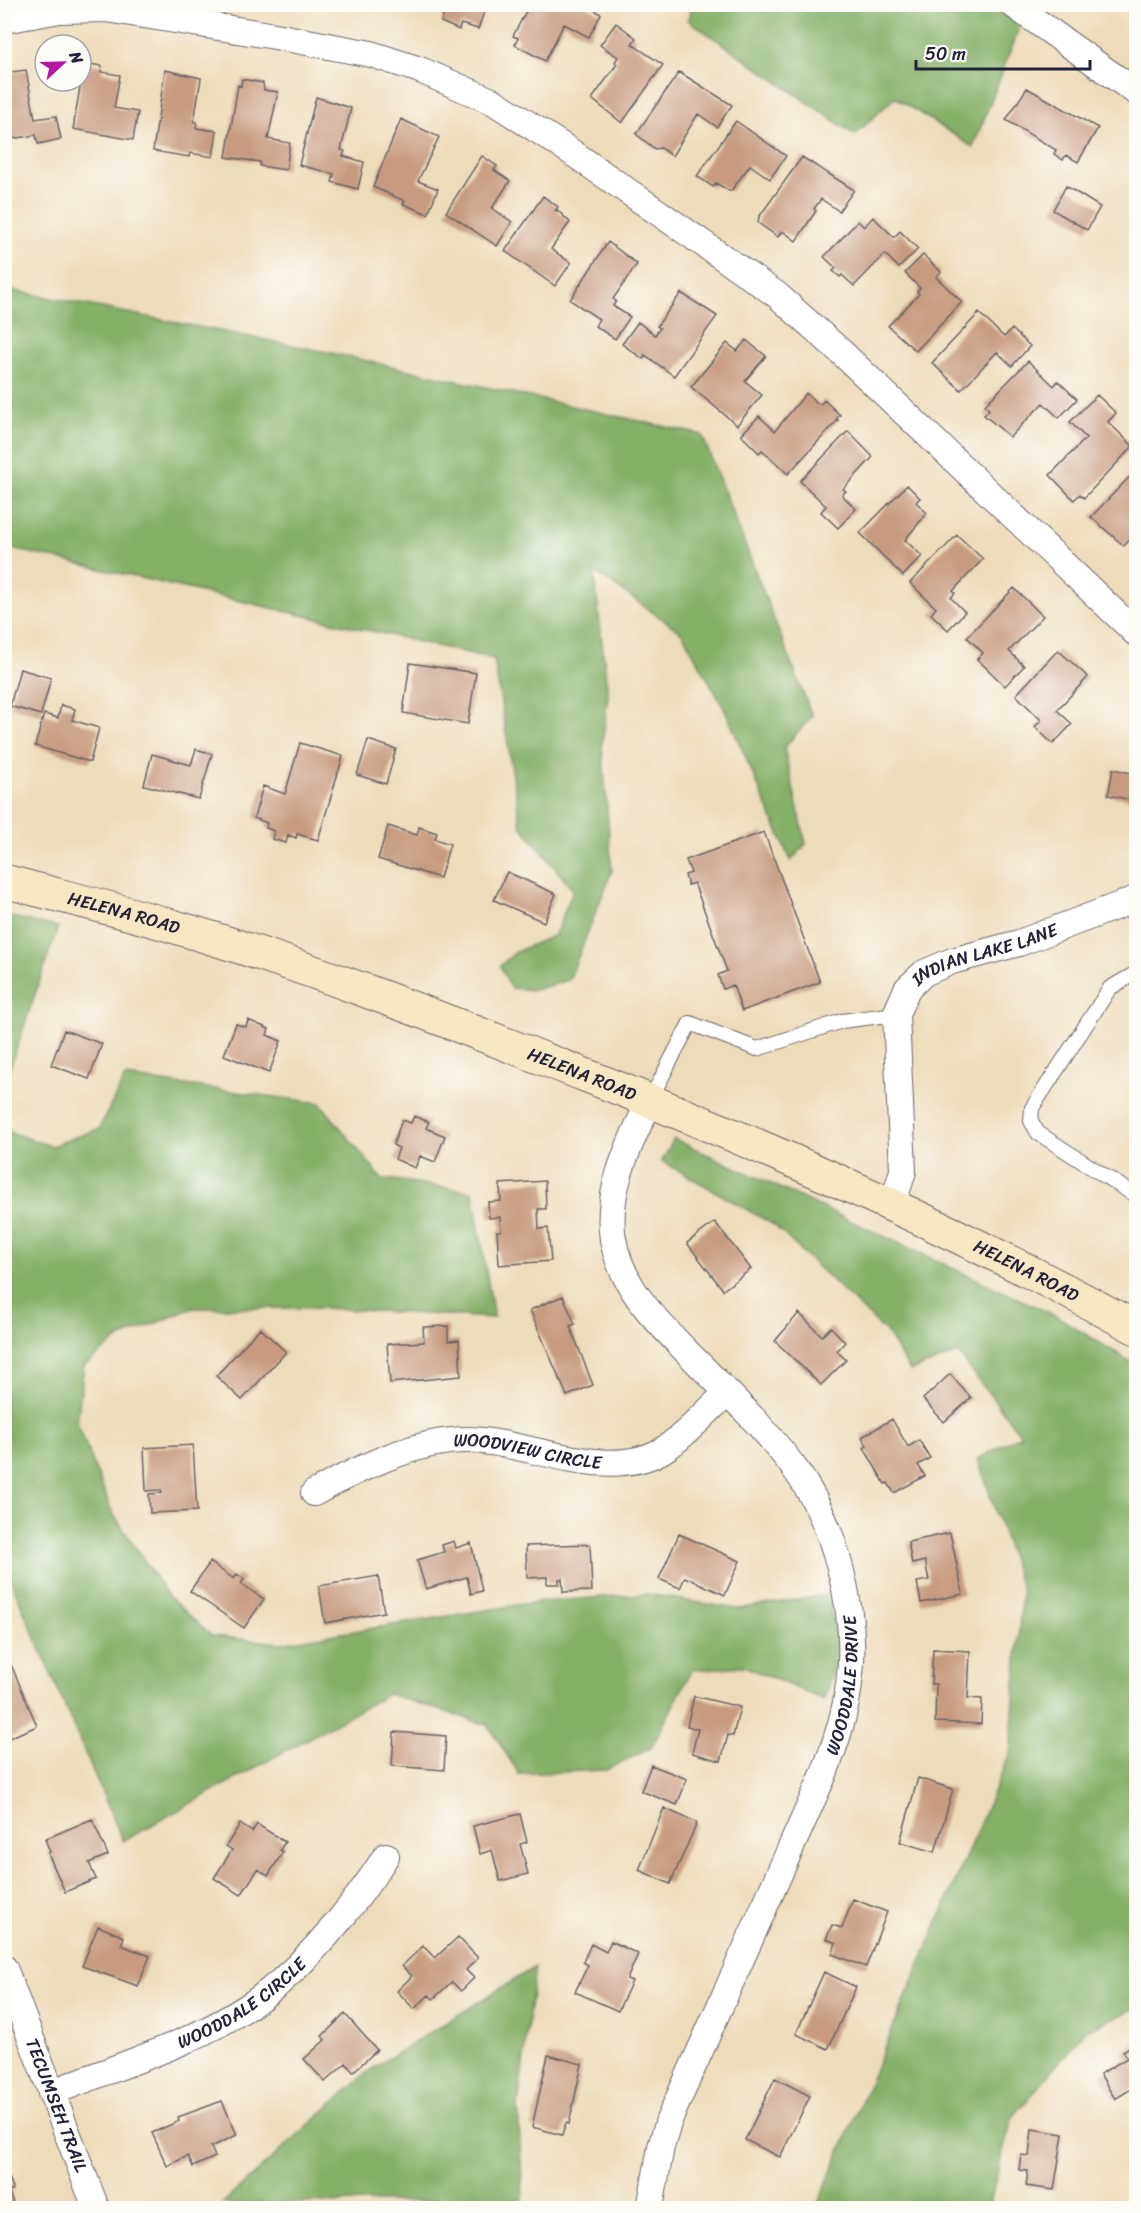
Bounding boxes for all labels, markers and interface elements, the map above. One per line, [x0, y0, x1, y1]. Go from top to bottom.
north arrow [33, 33, 93, 93]
scale bar [916, 33, 1090, 71]
text: 50 m [925, 38, 966, 70]
text: N [61, 46, 92, 69]
street label: HELENA ROAD [64, 882, 184, 944]
street label: INDIAN LAKE LANE [903, 913, 1063, 994]
street label: HELENA ROAD [523, 1038, 642, 1110]
street label: HELENA ROAD [968, 1230, 1085, 1311]
street label: WOODVIEW CIRCLE [453, 1424, 604, 1479]
street label: WOODDALE DRIVE [816, 1613, 867, 1759]
street label: WOODDALE CIRCLE [172, 1949, 315, 2058]
street label: TECUMSEH TRAIL [16, 2033, 97, 2178]

